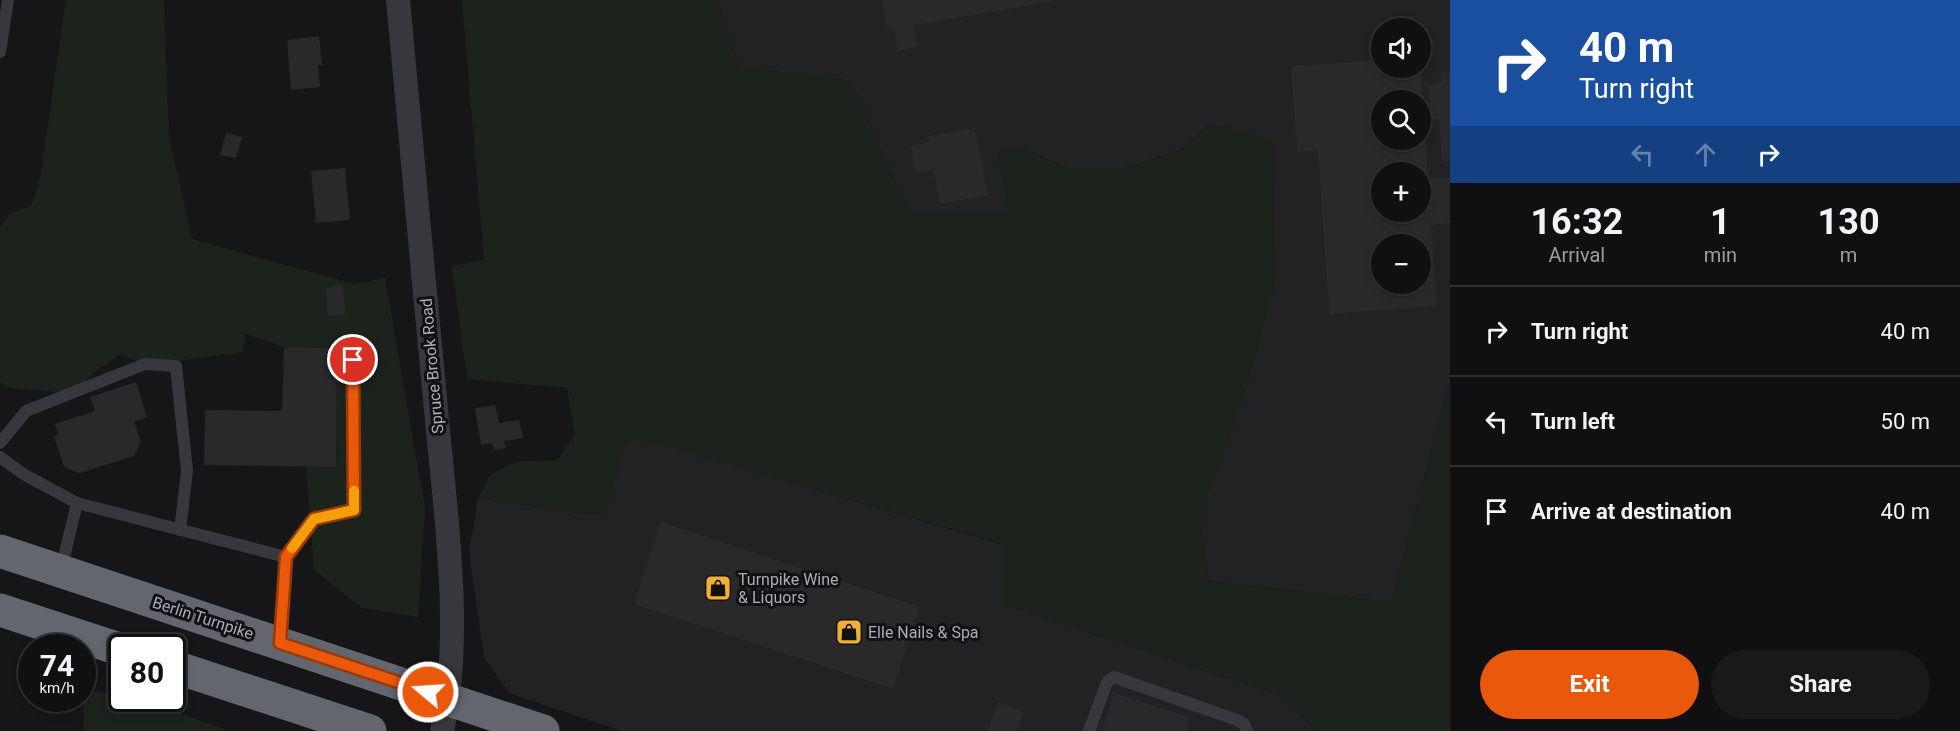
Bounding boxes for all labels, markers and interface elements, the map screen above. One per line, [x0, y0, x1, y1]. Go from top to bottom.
map controls [1371, 18, 1431, 294]
button: sound [1371, 18, 1431, 78]
text: 40 m [1579, 23, 1674, 72]
icon: right [1480, 24, 1558, 102]
text: Turn right [1579, 73, 1694, 105]
button: search [1371, 90, 1431, 150]
icon: left [1626, 138, 1659, 171]
icon: ahead [1689, 138, 1722, 171]
icon: right [1752, 138, 1785, 171]
button: + [1371, 162, 1431, 222]
text: 16:32 [1530, 201, 1623, 243]
text: 1 [1710, 201, 1731, 243]
text: 130 [1818, 201, 1880, 243]
button: − [1371, 234, 1431, 294]
text: Arrival [1548, 243, 1605, 267]
text: min [1704, 243, 1737, 267]
text: m [1840, 243, 1857, 267]
street label: Spruce Brook Road [417, 298, 447, 434]
icon: right [1480, 315, 1513, 348]
text: Turn right [1531, 319, 1628, 344]
text: 40 m [1881, 319, 1930, 344]
pin [327, 334, 378, 385]
icon: arrive [336, 343, 369, 376]
icon: left [1480, 405, 1513, 438]
text: Turn left [1531, 409, 1615, 434]
text: 50 m [1881, 409, 1930, 434]
icon: arrive [1480, 495, 1513, 528]
text: Arrive at destination [1531, 499, 1732, 524]
text: 40 m [1881, 499, 1930, 524]
place label: Turnpike Wine & Liquors [738, 570, 839, 607]
shop icon: Turnpike Wine & Liquors [703, 573, 733, 603]
street label: Berlin Turnpike [150, 593, 256, 643]
shop icon: Elle Nails & Spa [834, 617, 864, 647]
place label: Elle Nails & Spa [868, 623, 979, 642]
speed limit sign: 80 [108, 634, 186, 712]
text: 74 [40, 648, 74, 683]
button: Exit [1480, 650, 1699, 719]
button: Share [1711, 650, 1930, 719]
position arrow [396, 660, 460, 724]
text: km/h [39, 679, 75, 697]

